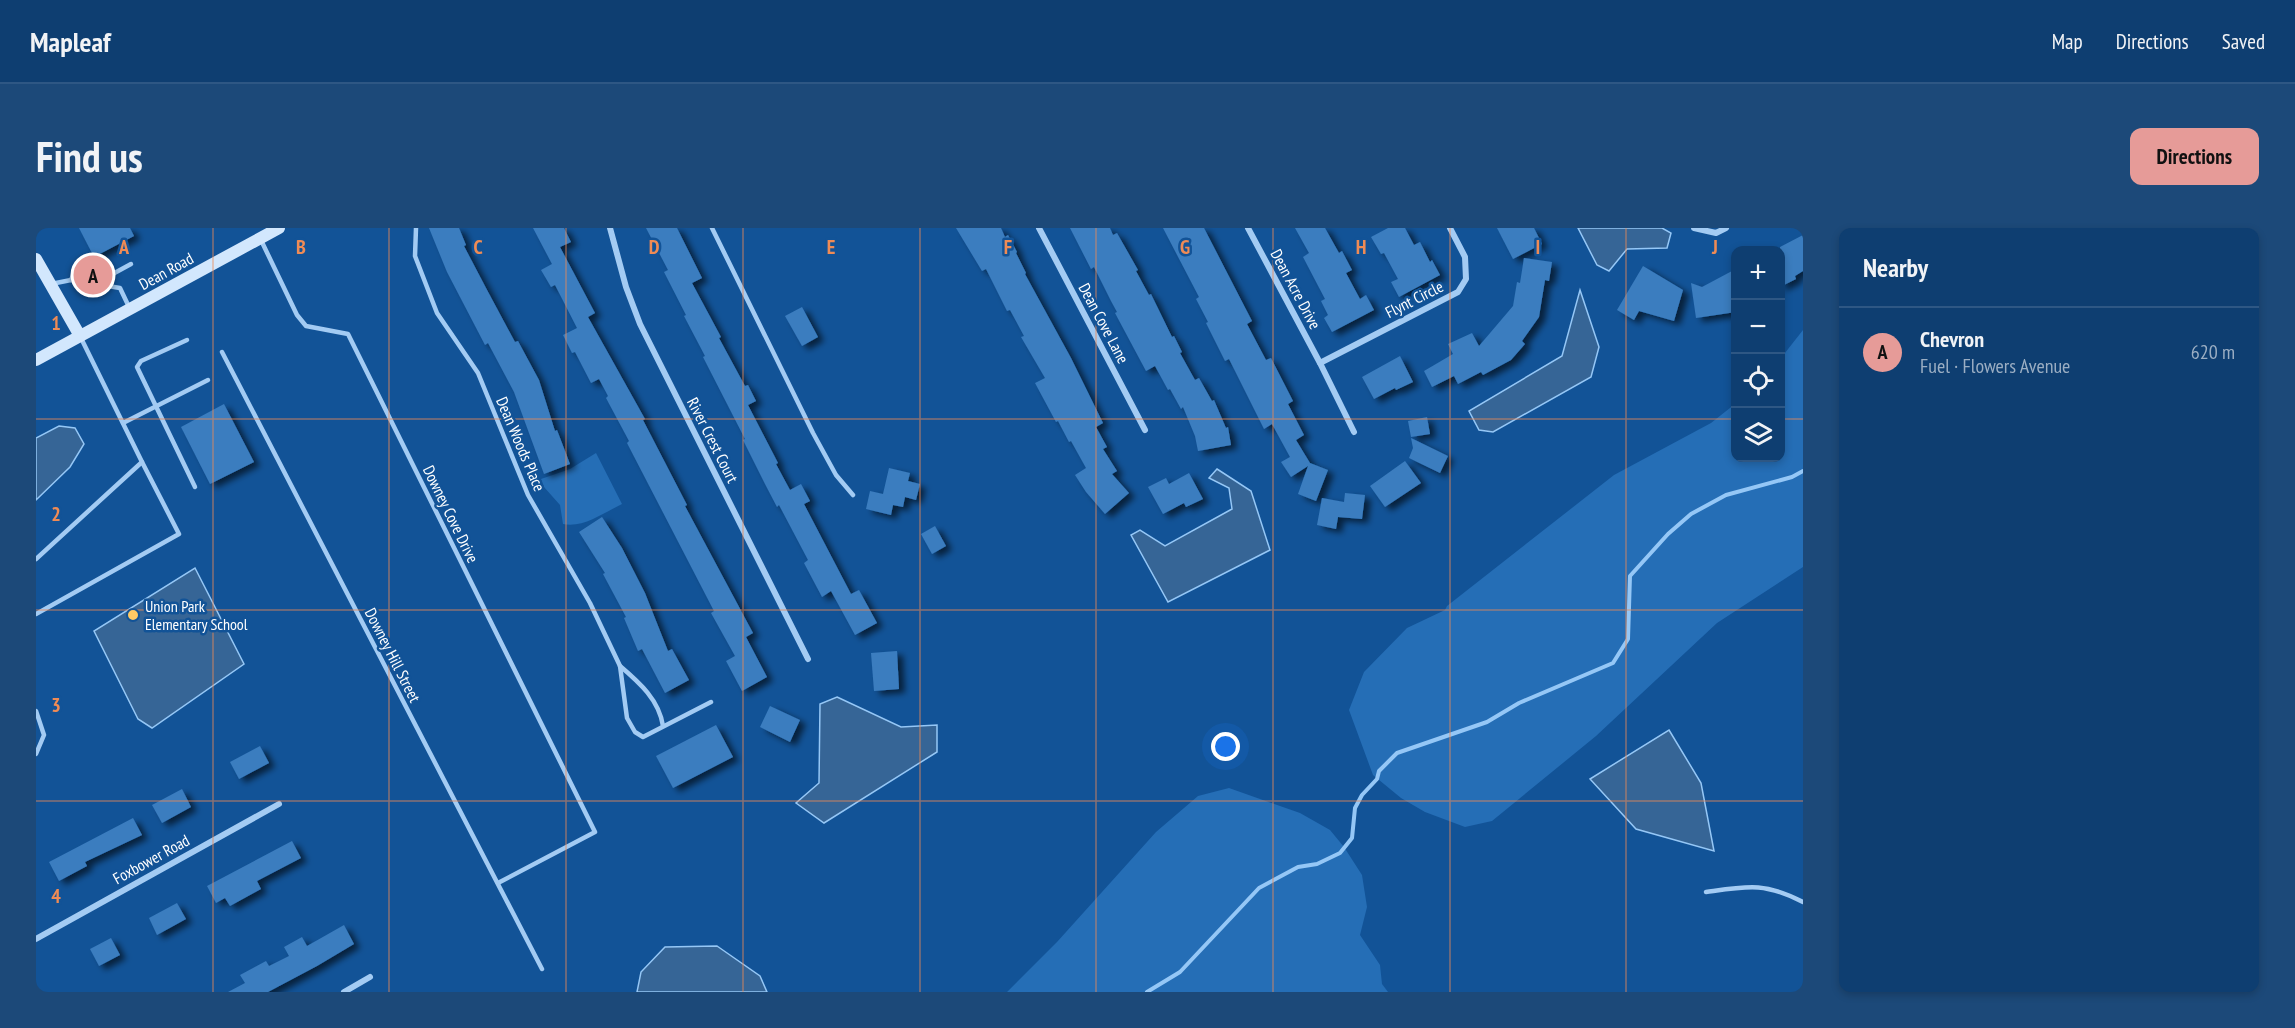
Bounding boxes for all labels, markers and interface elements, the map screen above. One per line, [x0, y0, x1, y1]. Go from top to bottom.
text: Mapleaf [30, 23, 111, 60]
text: Map [2052, 28, 2083, 55]
text: Directions [2116, 28, 2189, 55]
text: Saved [2222, 28, 2265, 55]
button: Directions [2130, 128, 2259, 185]
text: Find us [36, 129, 143, 184]
text: A [118, 234, 130, 260]
text: B [296, 234, 306, 260]
text: C [473, 234, 483, 260]
text: D [649, 234, 660, 260]
text: E [827, 234, 835, 260]
text: F [1004, 234, 1012, 260]
text: G [1180, 234, 1190, 260]
text: H [1356, 234, 1366, 260]
text: I [1536, 234, 1540, 260]
text: J [1711, 234, 1718, 260]
street label: Dean Acre Drive [1267, 245, 1325, 333]
map controls [1731, 246, 1785, 462]
button: + [1731, 246, 1785, 300]
street label: Dean Road [135, 248, 197, 294]
text: Nearby [1863, 251, 1928, 284]
pin: A [74, 252, 112, 298]
street label: Flynt Circle [1382, 276, 1446, 322]
street label: Dean Cove Lane [1074, 279, 1134, 367]
button: − [1731, 300, 1785, 354]
text: 1 [51, 310, 61, 336]
text: Chevron [1920, 325, 1984, 353]
text: A [1877, 339, 1888, 365]
text: 620 m [2191, 339, 2235, 365]
text: Fuel · Flowers Avenue [1920, 353, 2070, 379]
button: locate [1731, 354, 1785, 408]
street label: Dean Woods Place [492, 394, 550, 494]
street label: River Crest Court [683, 394, 743, 486]
button: layers [1731, 408, 1785, 462]
street label: Downey Cove Drive [419, 462, 483, 566]
text: 2 [51, 501, 61, 527]
place label: Union Park Elementary School [145, 596, 248, 634]
street label: Downey Hill Street [361, 605, 426, 706]
marker: Union Park Elementary School [126, 608, 140, 622]
text: 3 [51, 692, 61, 718]
your location [1211, 732, 1240, 761]
street label: Foxbower Road [109, 830, 193, 888]
text: 4 [51, 883, 61, 909]

